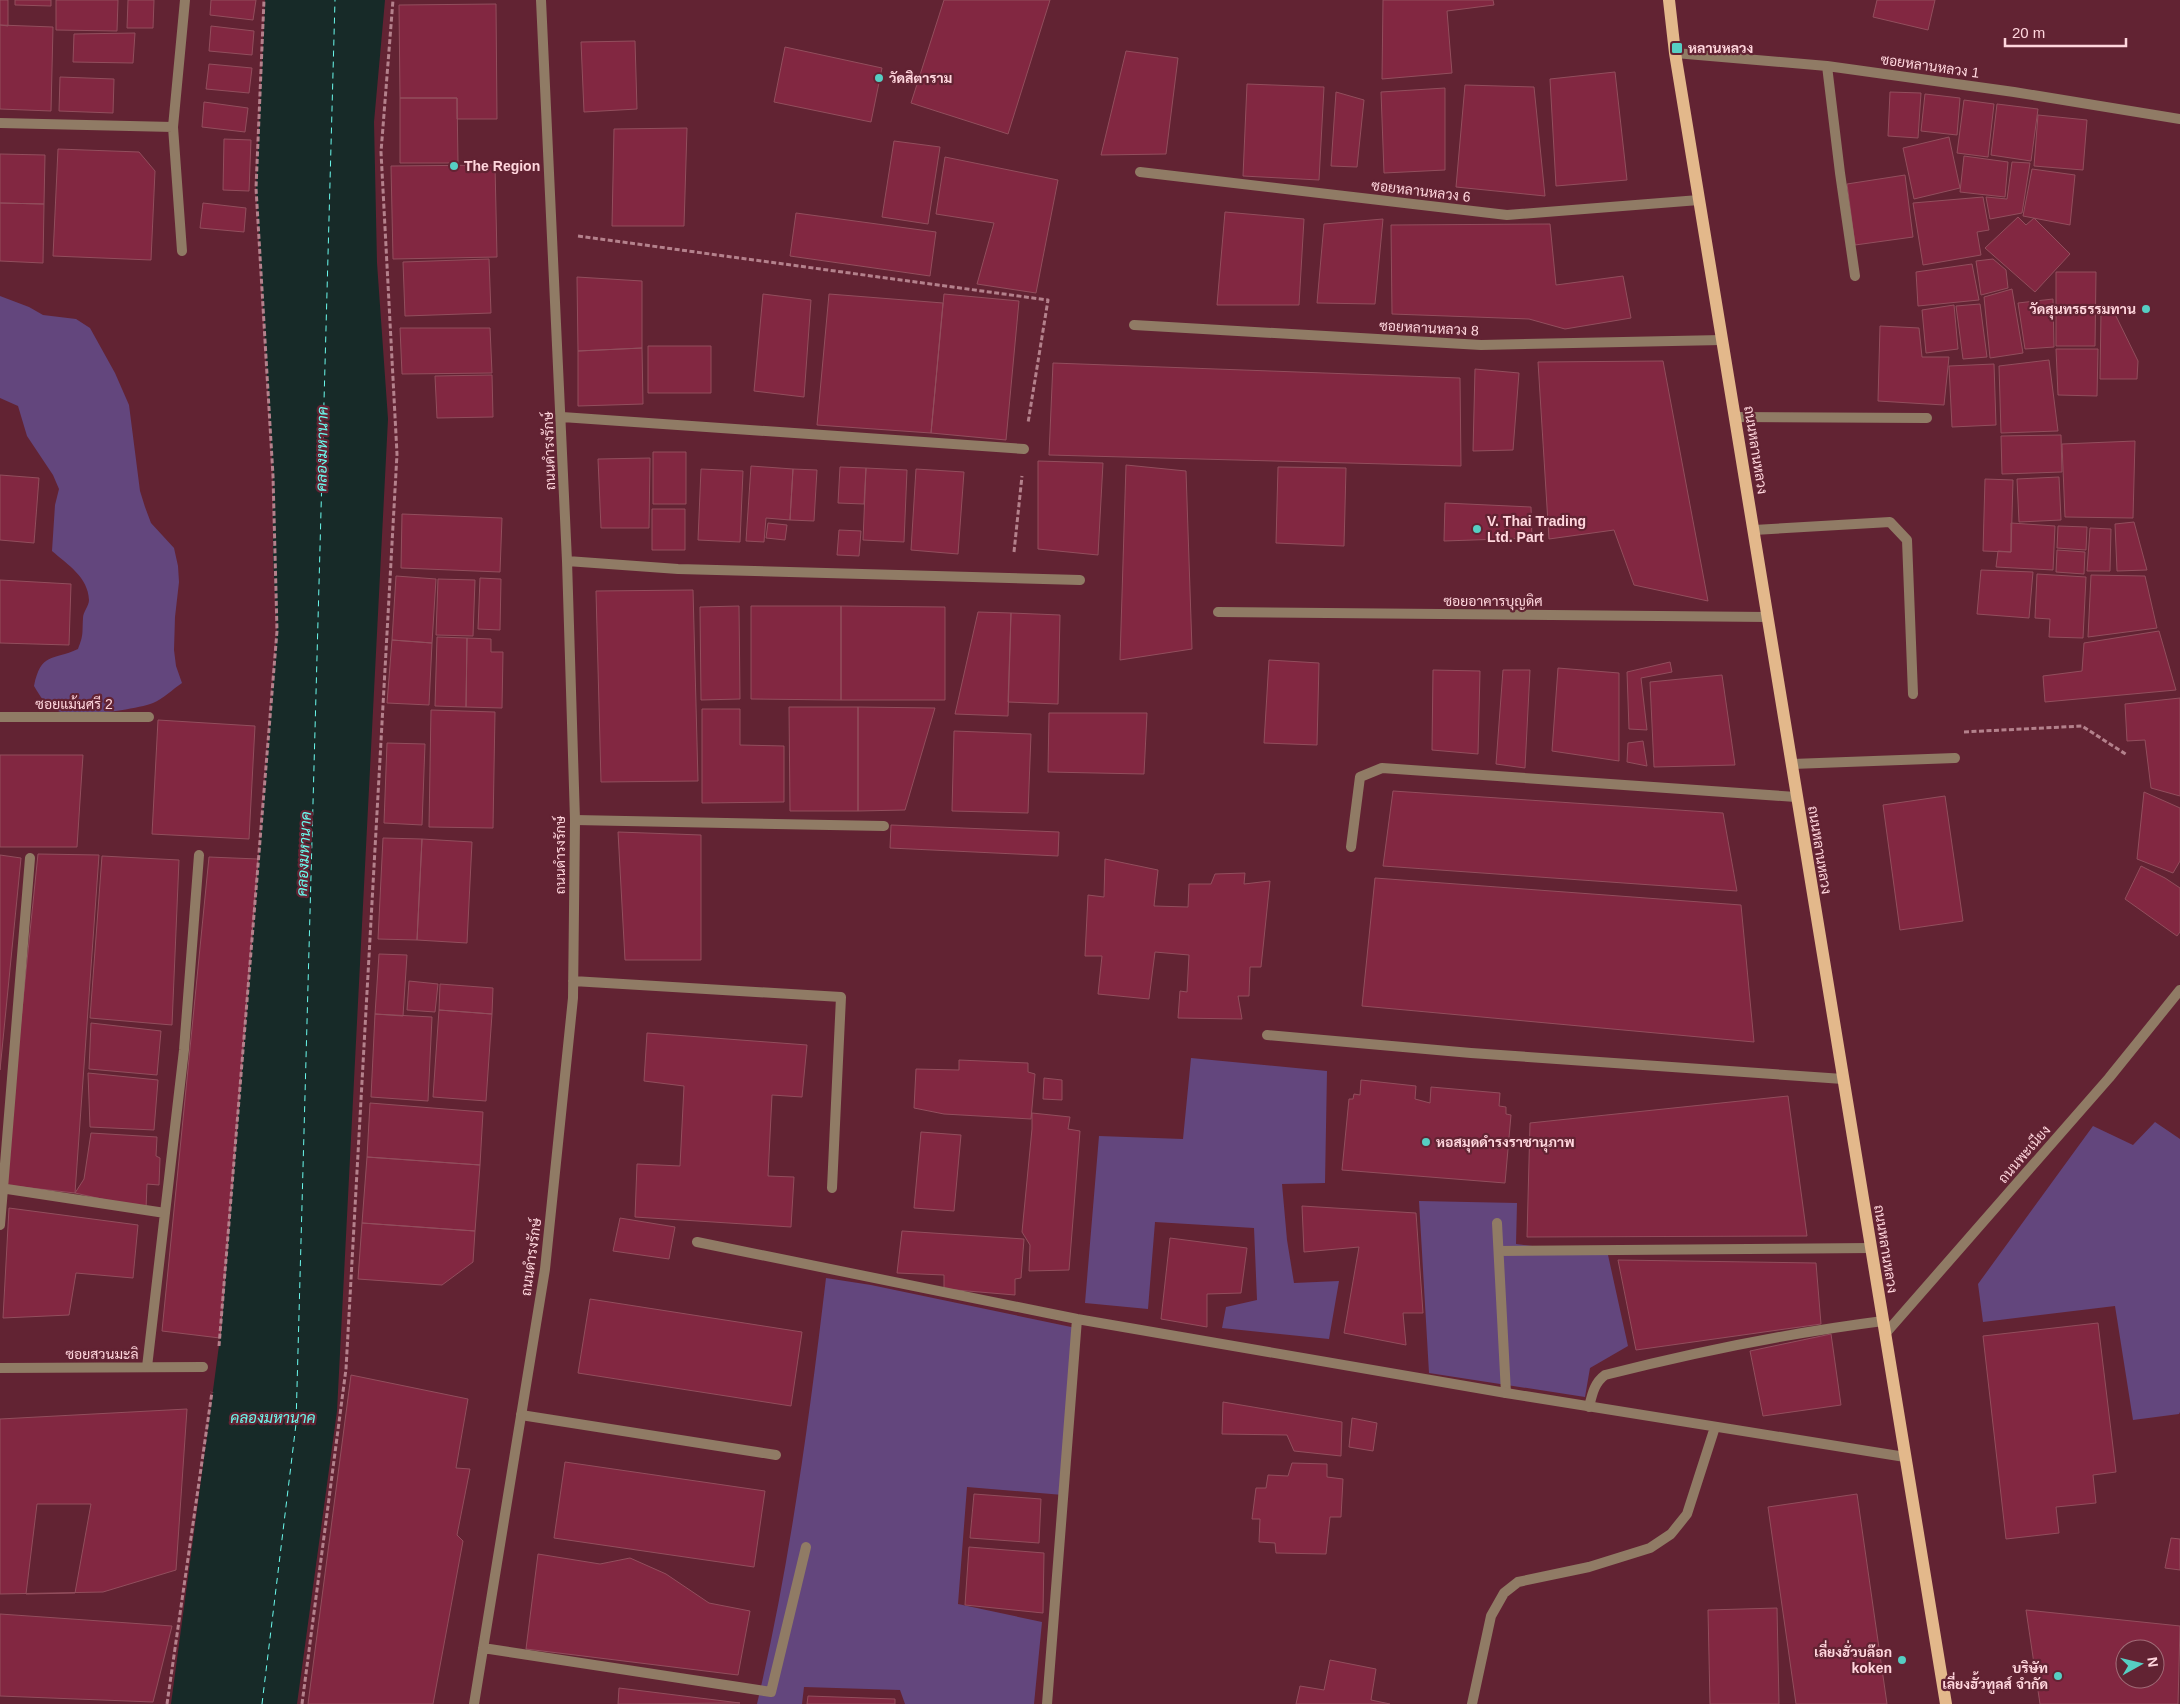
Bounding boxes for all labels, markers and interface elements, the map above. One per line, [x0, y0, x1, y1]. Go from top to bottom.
scale bar [2005, 15, 2126, 47]
text: 20 m [2012, 24, 2045, 41]
place label: หลานหลวง [1688, 40, 1753, 56]
marker: หลานหลวง [1670, 41, 1684, 55]
street label: ซอยหลานหลวง 1 [1879, 51, 1981, 81]
place label: วัดสิตาราม [889, 70, 952, 86]
marker: วัดสิตาราม [873, 72, 885, 84]
place label: The Region [464, 158, 540, 174]
marker: The Region [448, 160, 460, 172]
street label: ซอยหลานหลวง 6 [1370, 177, 1472, 205]
place label: วัดสุนทรธรรมทาน [2029, 301, 2136, 320]
marker: วัดสุนทรธรรมทาน [2140, 303, 2152, 315]
street label: ซอยหลานหลวง 8 [1379, 317, 1479, 339]
street label: ถนนหลานหลวง [1741, 405, 1771, 495]
water label: คลองมหานาค [312, 406, 331, 492]
street label: ถนนดำรงรักษ์ [539, 411, 558, 491]
place label: V. Thai Trading Ltd. Part [1487, 513, 1586, 545]
marker: V. Thai Trading Ltd. Part [1471, 523, 1483, 535]
street label: ซอยอาคารบุญดิศ [1443, 593, 1543, 611]
street label: ซอยแม้นศรี 2 [35, 695, 113, 712]
street label: ถนนหลานหลวง [1805, 805, 1835, 895]
water label: คลองมหานาค [293, 811, 314, 897]
street label: ถนนดำรงรักษ์ [551, 815, 568, 894]
street label: ถนนพะเนียง [1994, 1121, 2053, 1186]
place label: หอสมุดดำรงราชานุภาพ [1436, 1134, 1574, 1153]
marker: หอสมุดดำรงราชานุภาพ [1420, 1136, 1432, 1148]
street label: ถนนหลานหลวง [1871, 1204, 1901, 1294]
street label: ถนนดำรงรักษ์ [517, 1216, 544, 1297]
street label: ซอยสวนมะลิ [65, 1346, 139, 1362]
water label: คลองมหานาค [230, 1409, 316, 1426]
north arrow [2115, 1639, 2165, 1689]
place label: เลี่ยงฮั่วบล๊อก koken [1814, 1640, 1892, 1676]
marker: เลี่ยงฮั่วบล๊อก koken [1896, 1654, 1908, 1666]
text: N [2144, 1656, 2162, 1668]
place label: บริษัท เลี่ยงฮั้วทูลส์ จำกัด [1942, 1660, 2048, 1695]
marker: บริษัท เลี่ยงฮั้วทูลส์ จำกัด [2052, 1670, 2064, 1682]

